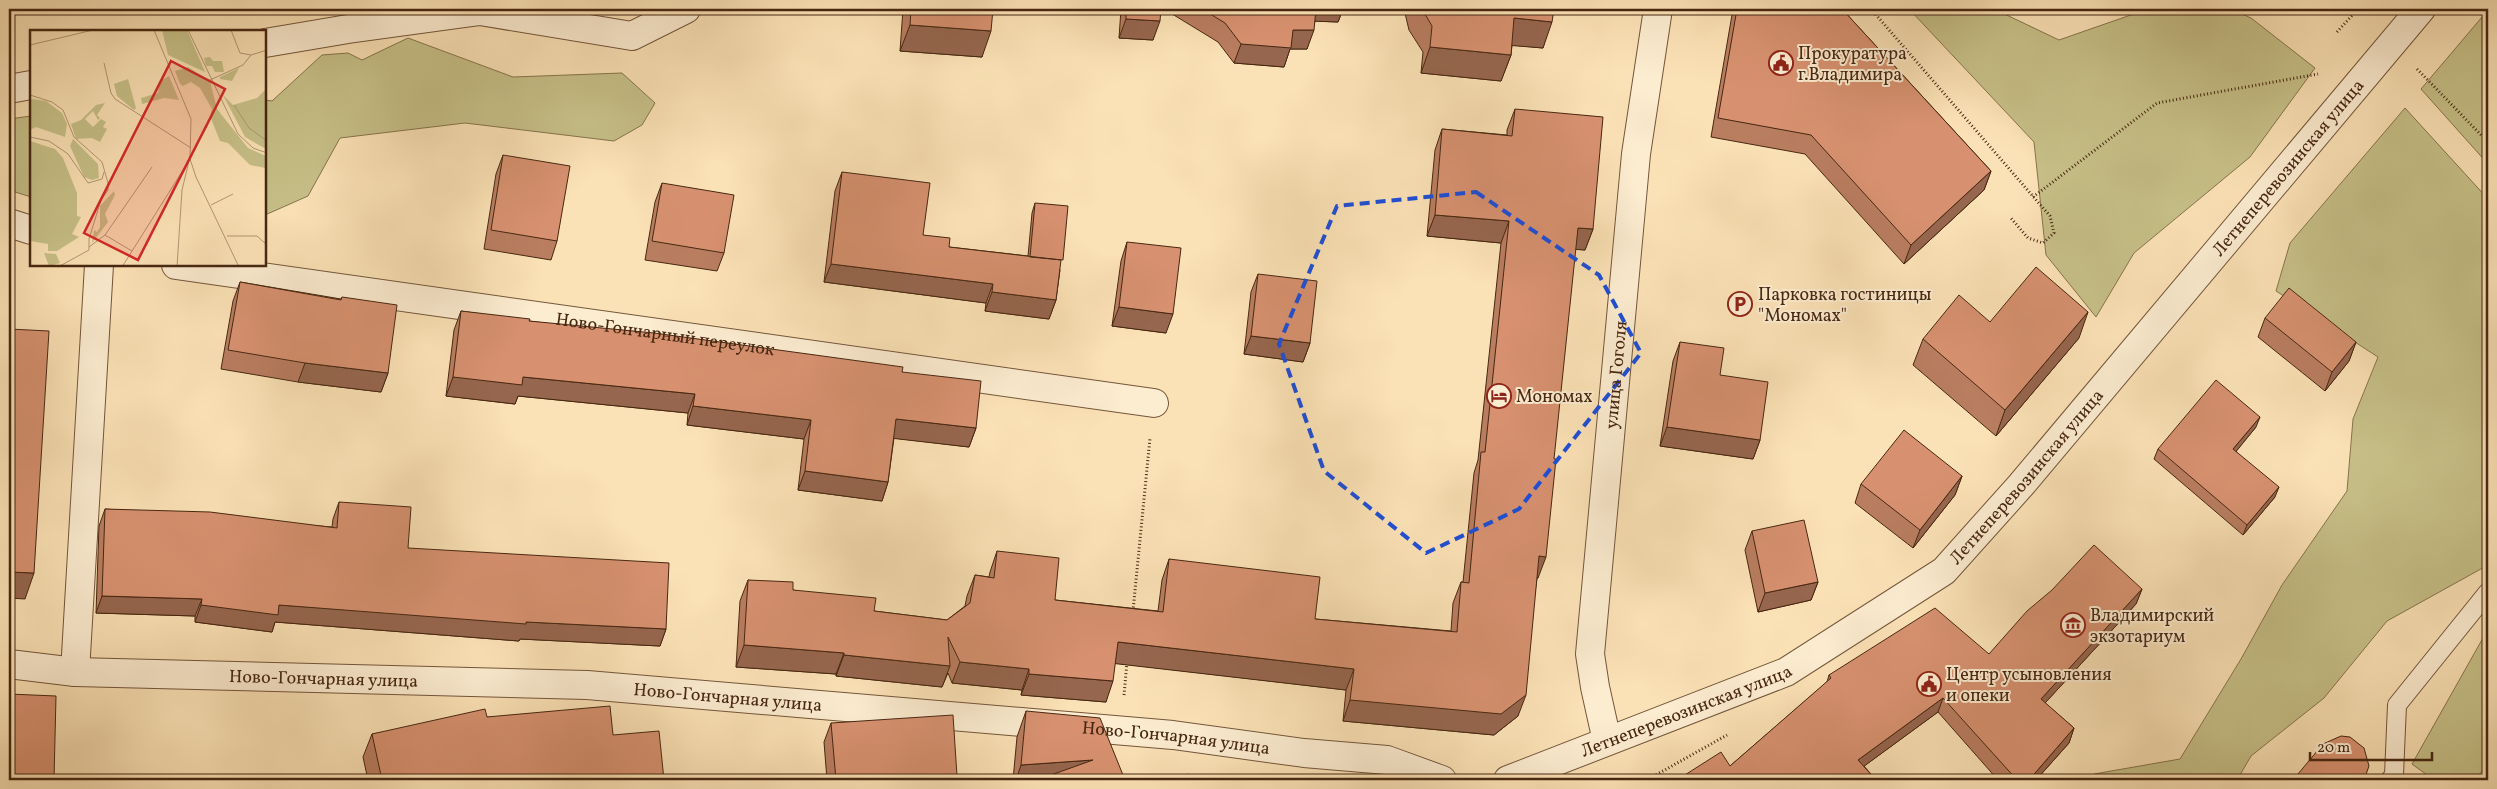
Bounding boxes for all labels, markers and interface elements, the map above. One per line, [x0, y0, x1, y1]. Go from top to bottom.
inset map [30, 30, 266, 266]
place label: Прокуратура г.Владимира [1798, 42, 1907, 88]
public building icon: Прокуратура г.Владимира [1768, 50, 1794, 76]
street label: Летнеперевозинская улица [2207, 74, 2371, 262]
place label: Парковка гостиницы "Мономах" [1758, 283, 1932, 329]
parking icon: Парковка гостиницы "Мономах" [1727, 291, 1753, 317]
street label: Ново-Гончарный переулок [554, 308, 776, 363]
street label: улица Гоголя [1600, 320, 1635, 430]
hotel icon: Мономах [1486, 383, 1512, 409]
street label: Летнеперевозинская улица [1944, 384, 2110, 571]
place label: Мономах [1516, 385, 1593, 410]
place label: Владимирский экзотариум [2090, 604, 2214, 650]
museum icon: Владимирский экзотариум [2060, 612, 2086, 638]
street label: Летнеперевозинская улица [1577, 660, 1798, 765]
place label: Центр усыновления и опеки [1946, 663, 2112, 709]
street label: Ново-Гончарная улица [228, 665, 418, 695]
public building icon: Центр усыновления и опеки [1916, 671, 1942, 697]
street label: Ново-Гончарная улица [632, 678, 823, 719]
street label: Ново-Гончарная улица [1081, 716, 1271, 762]
scale bar [2310, 729, 2432, 761]
text: 20 m [2317, 738, 2350, 759]

